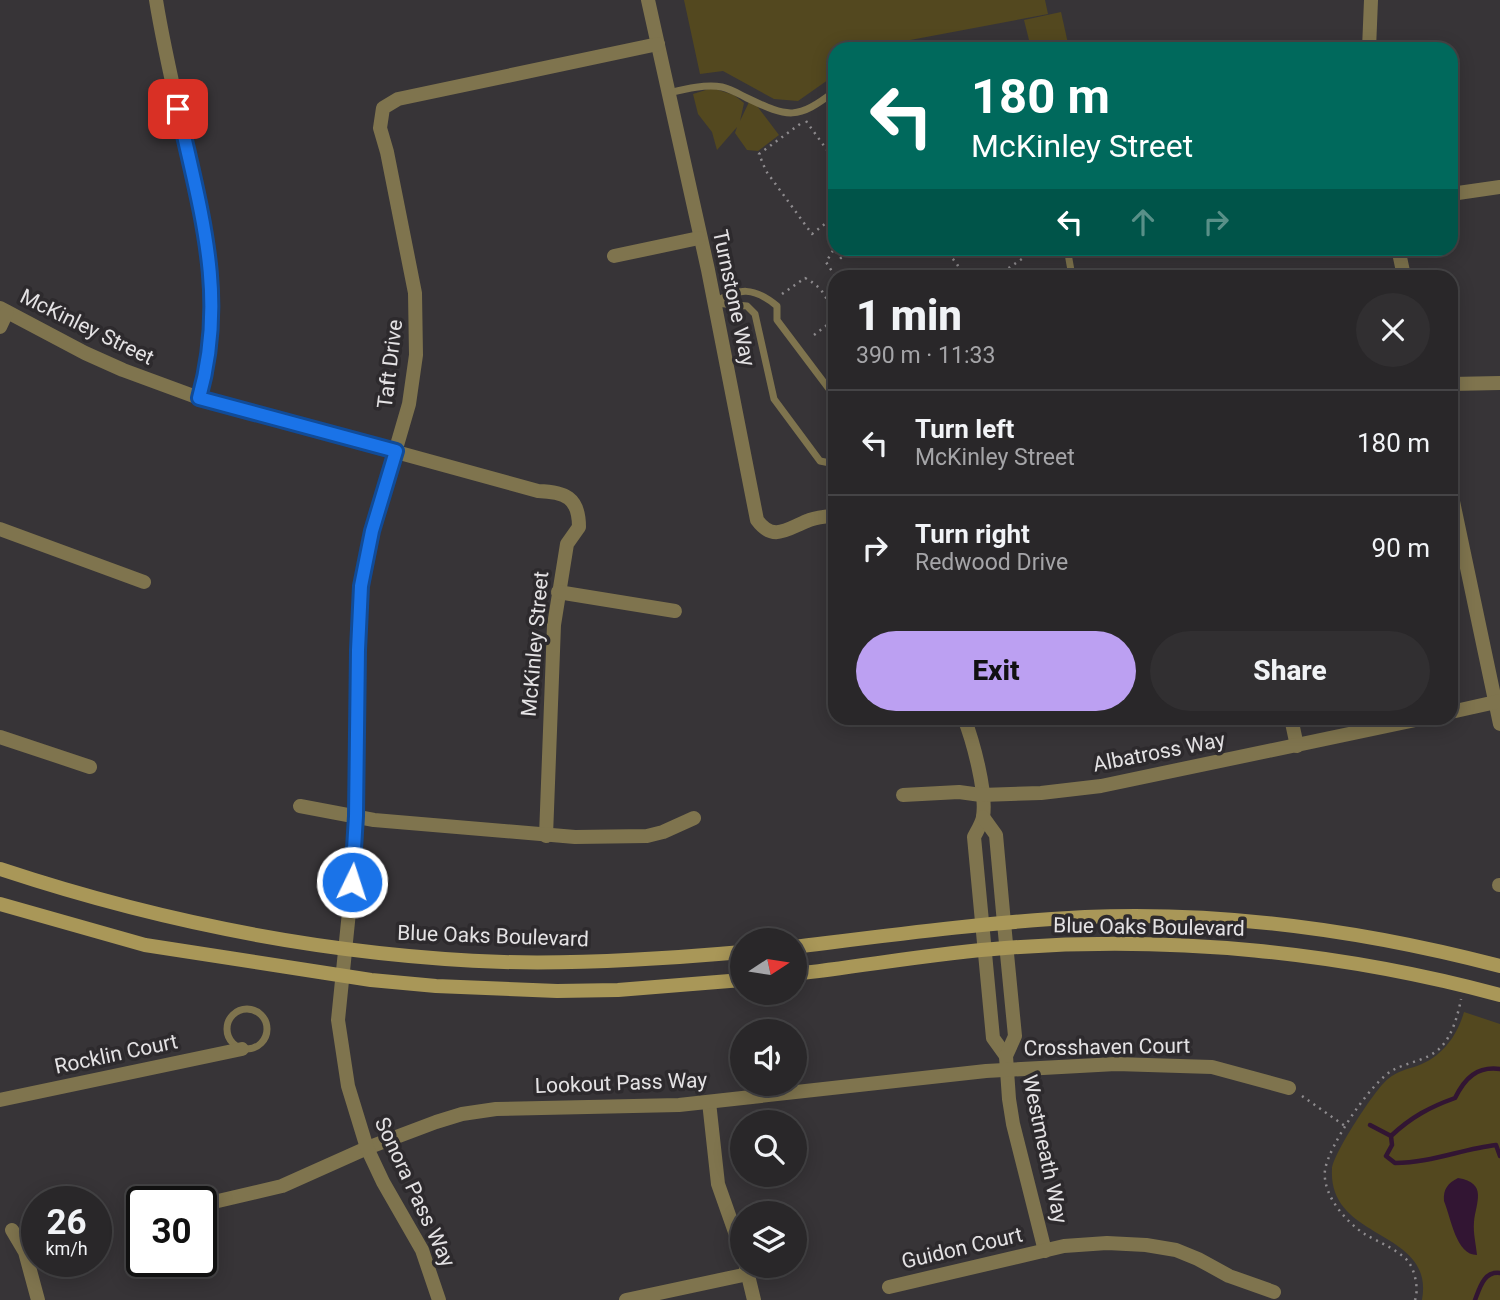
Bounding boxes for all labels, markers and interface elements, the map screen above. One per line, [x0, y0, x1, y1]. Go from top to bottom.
text: 180 m [971, 68, 1110, 125]
icon: left [856, 70, 947, 161]
pin [148, 79, 208, 139]
icon: arrive [159, 90, 197, 128]
text: McKinley Street [971, 127, 1193, 165]
icon: left [1051, 203, 1089, 241]
icon: ahead [1124, 203, 1162, 241]
icon: right [1197, 203, 1235, 241]
street label: Turnstone Way [708, 228, 760, 368]
street label: McKinley Street [16, 284, 158, 370]
text: 1 min [856, 291, 962, 340]
button: close [1356, 293, 1430, 367]
street label: Taft Drive [373, 318, 407, 410]
text: 390 m · 11:33 [856, 342, 995, 369]
text: Turn left [915, 414, 1014, 444]
icon: left [856, 424, 894, 462]
text: 180 m [1357, 428, 1430, 458]
text: McKinley Street [915, 444, 1075, 471]
text: Turn right [915, 519, 1030, 549]
icon: right [856, 529, 894, 567]
text: 90 m [1372, 533, 1430, 563]
text: Redwood Drive [915, 549, 1068, 576]
street label: McKinley Street [517, 570, 553, 718]
button: Exit [856, 631, 1136, 711]
button: Share [1150, 631, 1430, 711]
street label: Albatross Way [1091, 727, 1227, 777]
position arrow [315, 845, 389, 919]
street label: Blue Oaks Boulevard [1053, 913, 1245, 941]
street label: Blue Oaks Boulevard [397, 921, 589, 951]
north arrow [730, 928, 807, 1004]
map controls [730, 928, 807, 1278]
button: sound [730, 1019, 807, 1096]
street label: Rocklin Court [52, 1029, 180, 1079]
street label: Crosshaven Court [1023, 1034, 1191, 1060]
street label: Lookout Pass Way [534, 1068, 708, 1098]
street label: Westmeath Way [1018, 1073, 1072, 1226]
button: search [730, 1110, 807, 1187]
street label: Sonora Pass Way [370, 1113, 460, 1271]
speed limit sign: 30 [126, 1186, 217, 1277]
button: layers [730, 1201, 807, 1278]
text: 26 [46, 1202, 87, 1243]
street label: Guidon Court [899, 1222, 1025, 1274]
text: km/h [45, 1238, 88, 1259]

